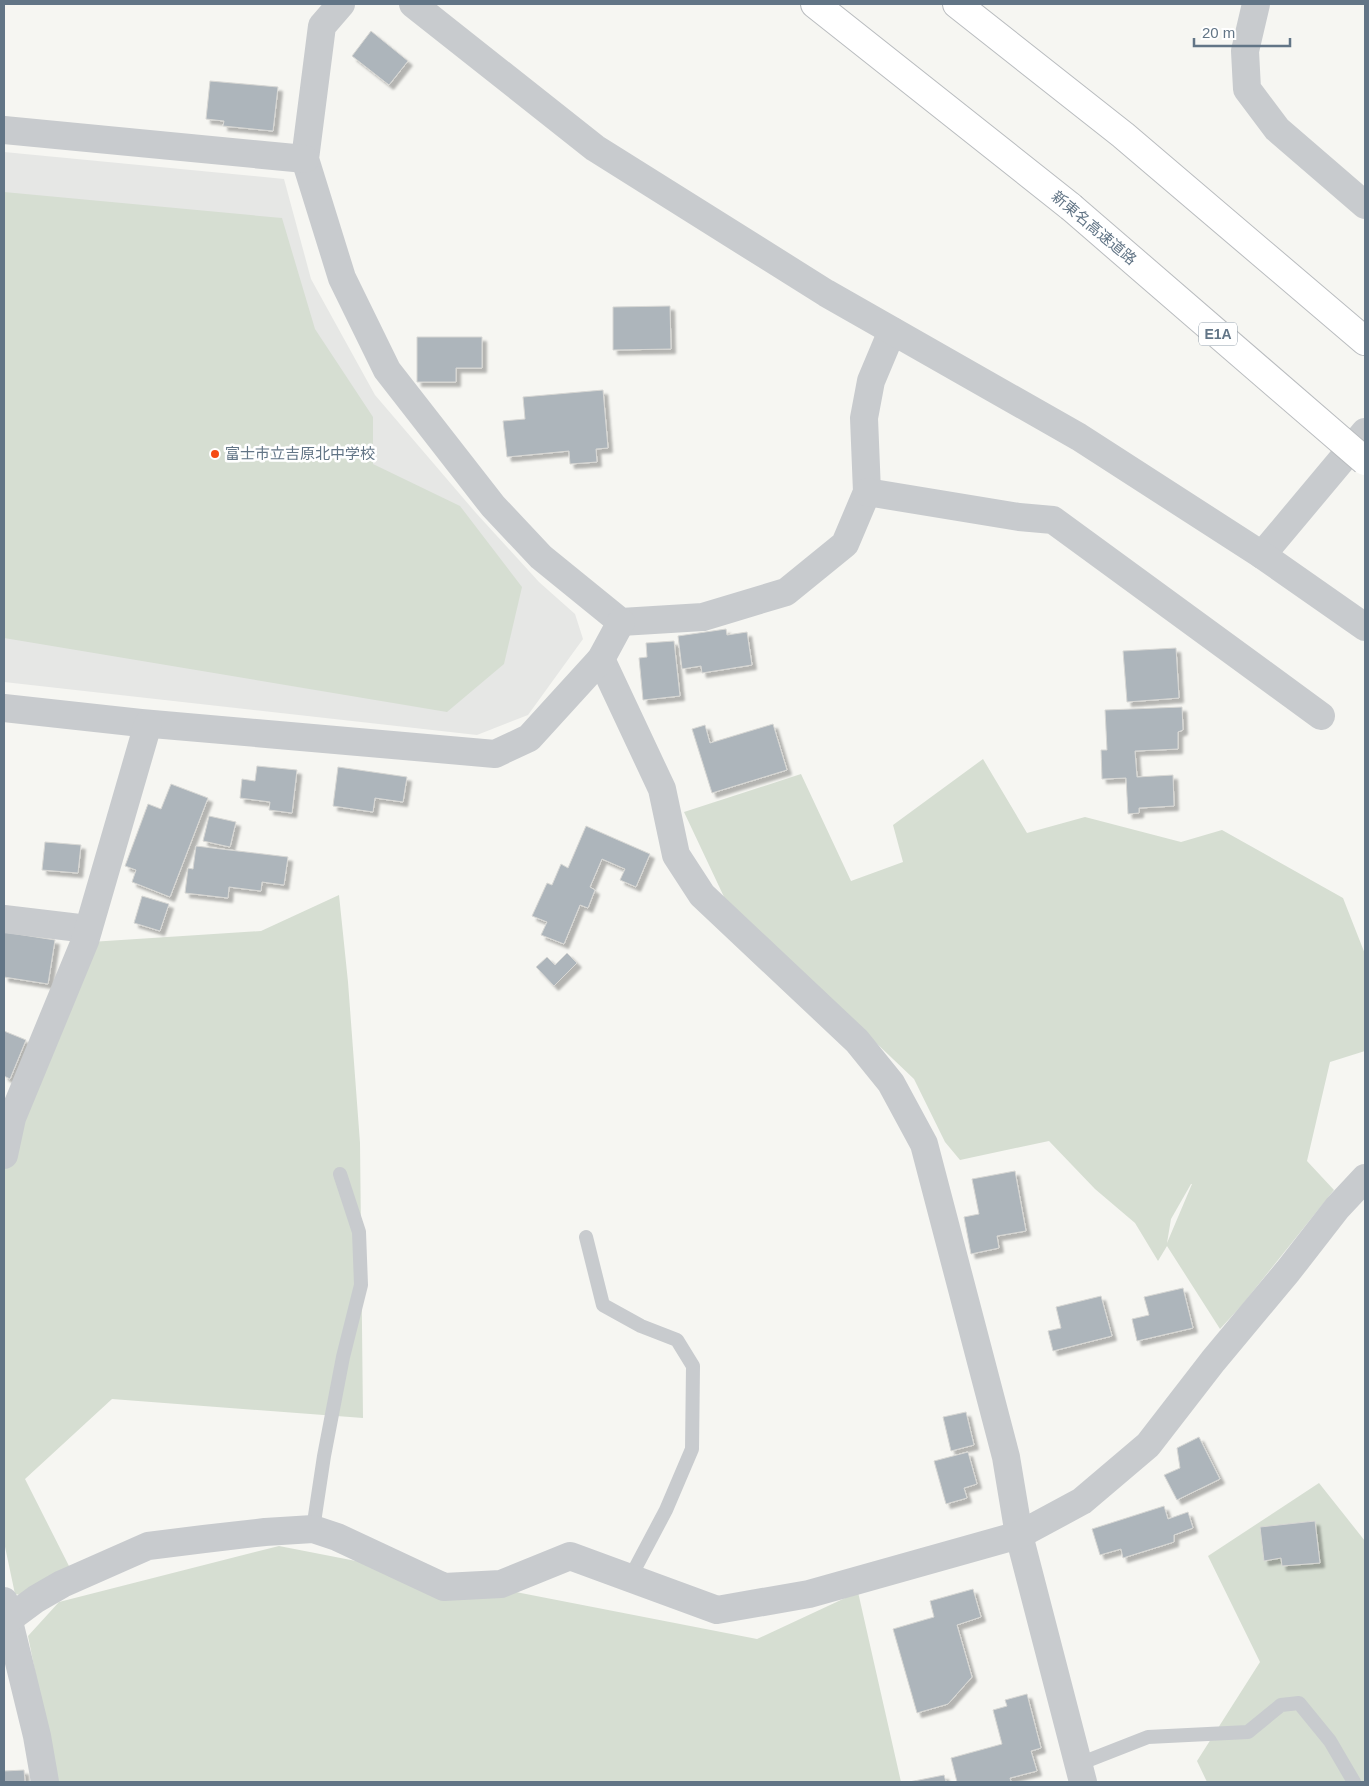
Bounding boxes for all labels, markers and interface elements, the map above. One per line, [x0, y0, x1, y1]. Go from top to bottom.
scale bar [1194, 15, 1290, 47]
text: 20 m [1202, 24, 1235, 41]
street label: 新東名高速道路 [1049, 187, 1140, 268]
road number: E1A [1199, 322, 1237, 346]
place label: 富士市立吉原北中学校 [225, 445, 375, 462]
marker: 富士市立吉原北中学校 [209, 448, 221, 460]

